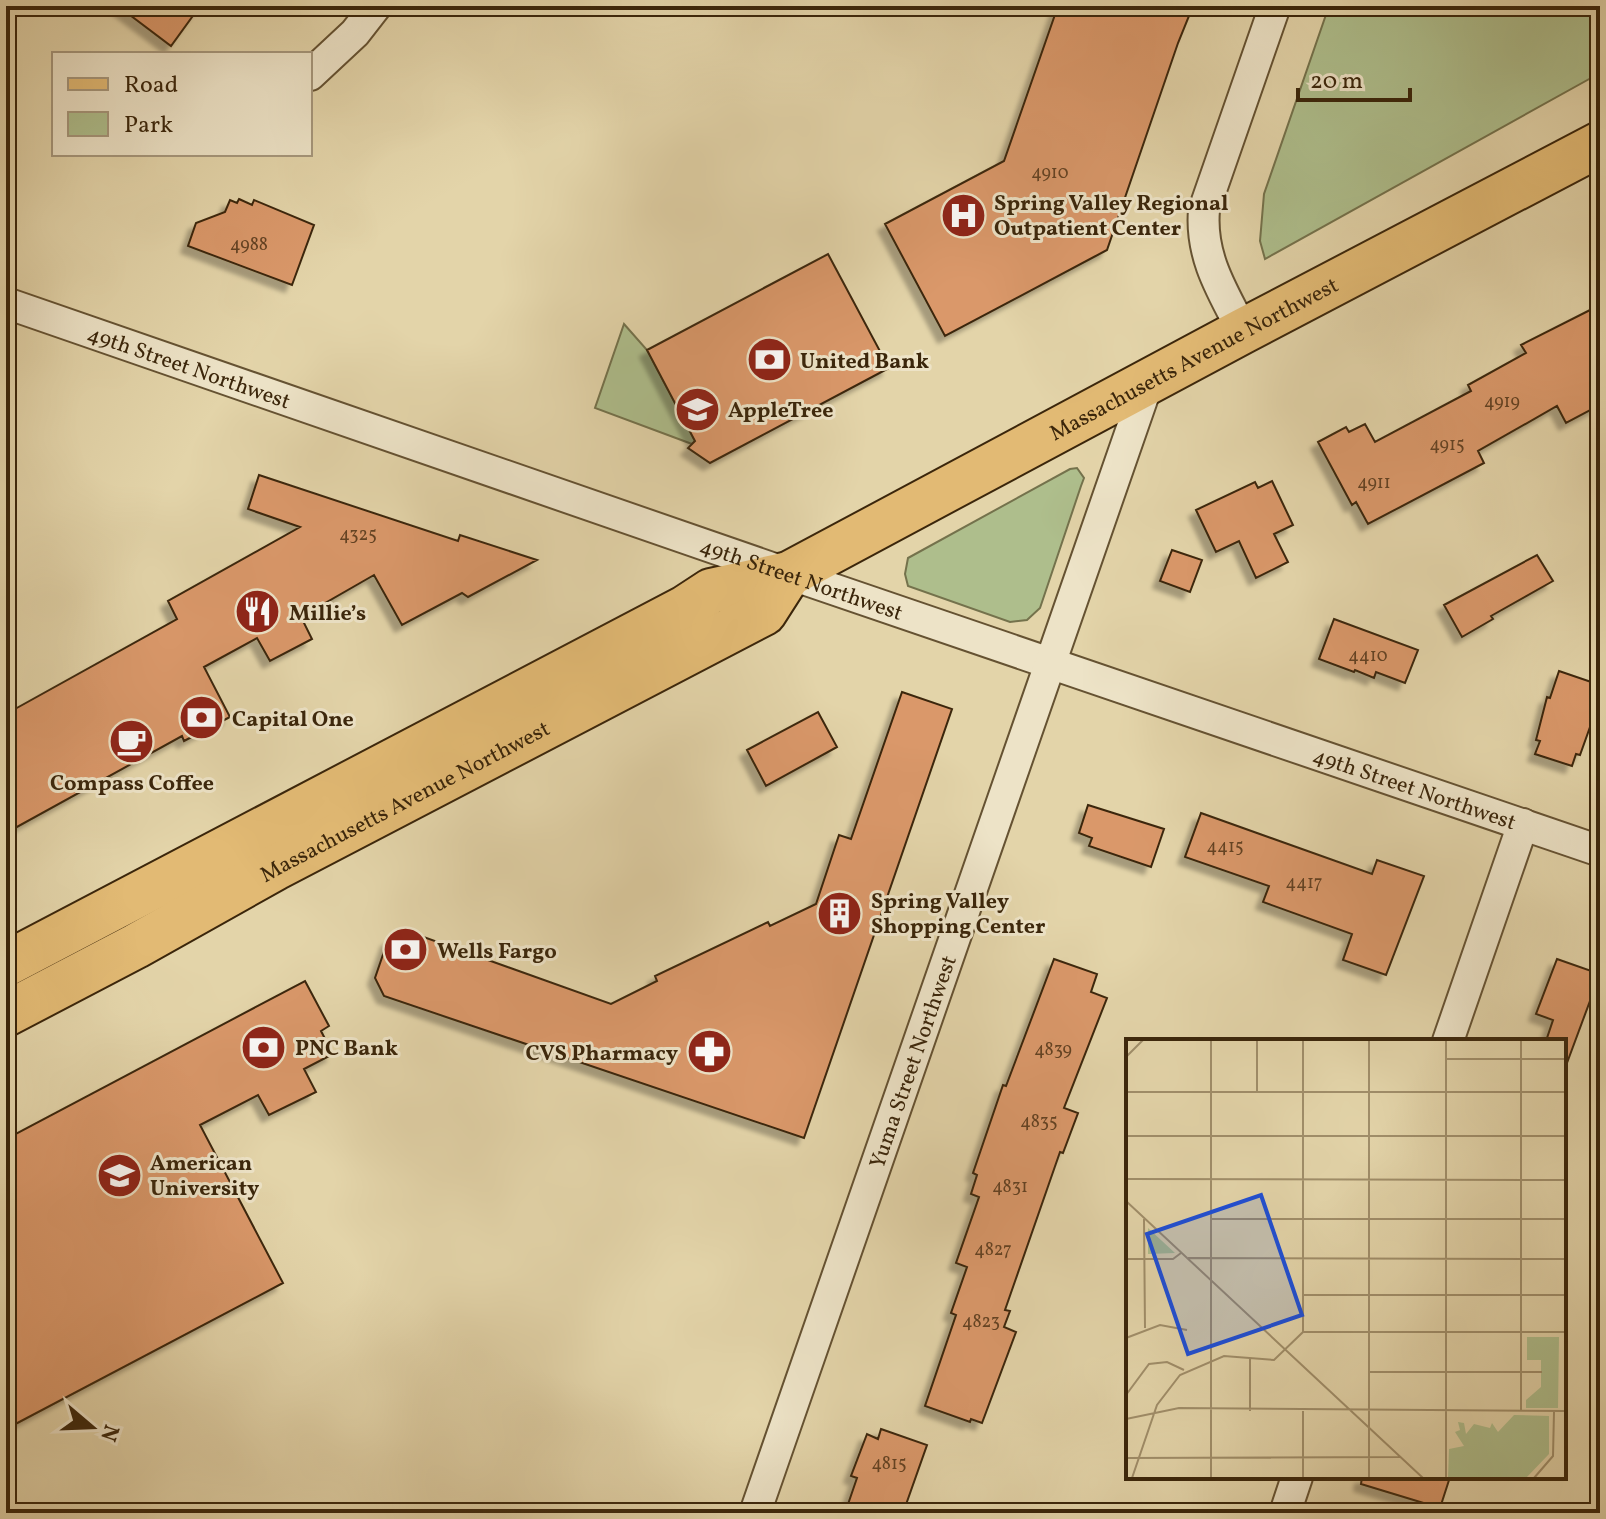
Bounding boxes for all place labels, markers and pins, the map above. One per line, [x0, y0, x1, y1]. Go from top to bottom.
place label: Spring Valley Regional Outpatient Center [994, 189, 1228, 245]
hospital icon: Spring Valley Regional Outpatient Center [939, 191, 987, 239]
bank icon: United Bank [745, 336, 793, 384]
place label: United Bank [800, 347, 929, 378]
school or university icon: AppleTree [673, 385, 721, 433]
place label: AppleTree [728, 396, 833, 427]
restaurant icon: Millie’s [234, 588, 282, 636]
place label: Millie’s [289, 599, 366, 630]
bank icon: Capital One [177, 694, 225, 742]
place label: Capital One [232, 705, 354, 736]
cafe icon: Compass Coffee [108, 717, 156, 765]
place label: Compass Coffee [50, 769, 214, 800]
place label: Spring Valley Shopping Center [871, 887, 1046, 943]
building icon: Spring Valley Shopping Center [816, 889, 864, 937]
bank icon: Wells Fargo [382, 926, 430, 974]
place label: Wells Fargo [437, 937, 557, 968]
bank icon: PNC Bank [240, 1023, 288, 1071]
pharmacy icon: CVS Pharmacy [685, 1028, 733, 1076]
place label: PNC Bank [295, 1034, 398, 1065]
place label: CVS Pharmacy [525, 1039, 679, 1070]
place label: American University [150, 1149, 260, 1205]
school or university icon: American University [95, 1151, 143, 1199]

